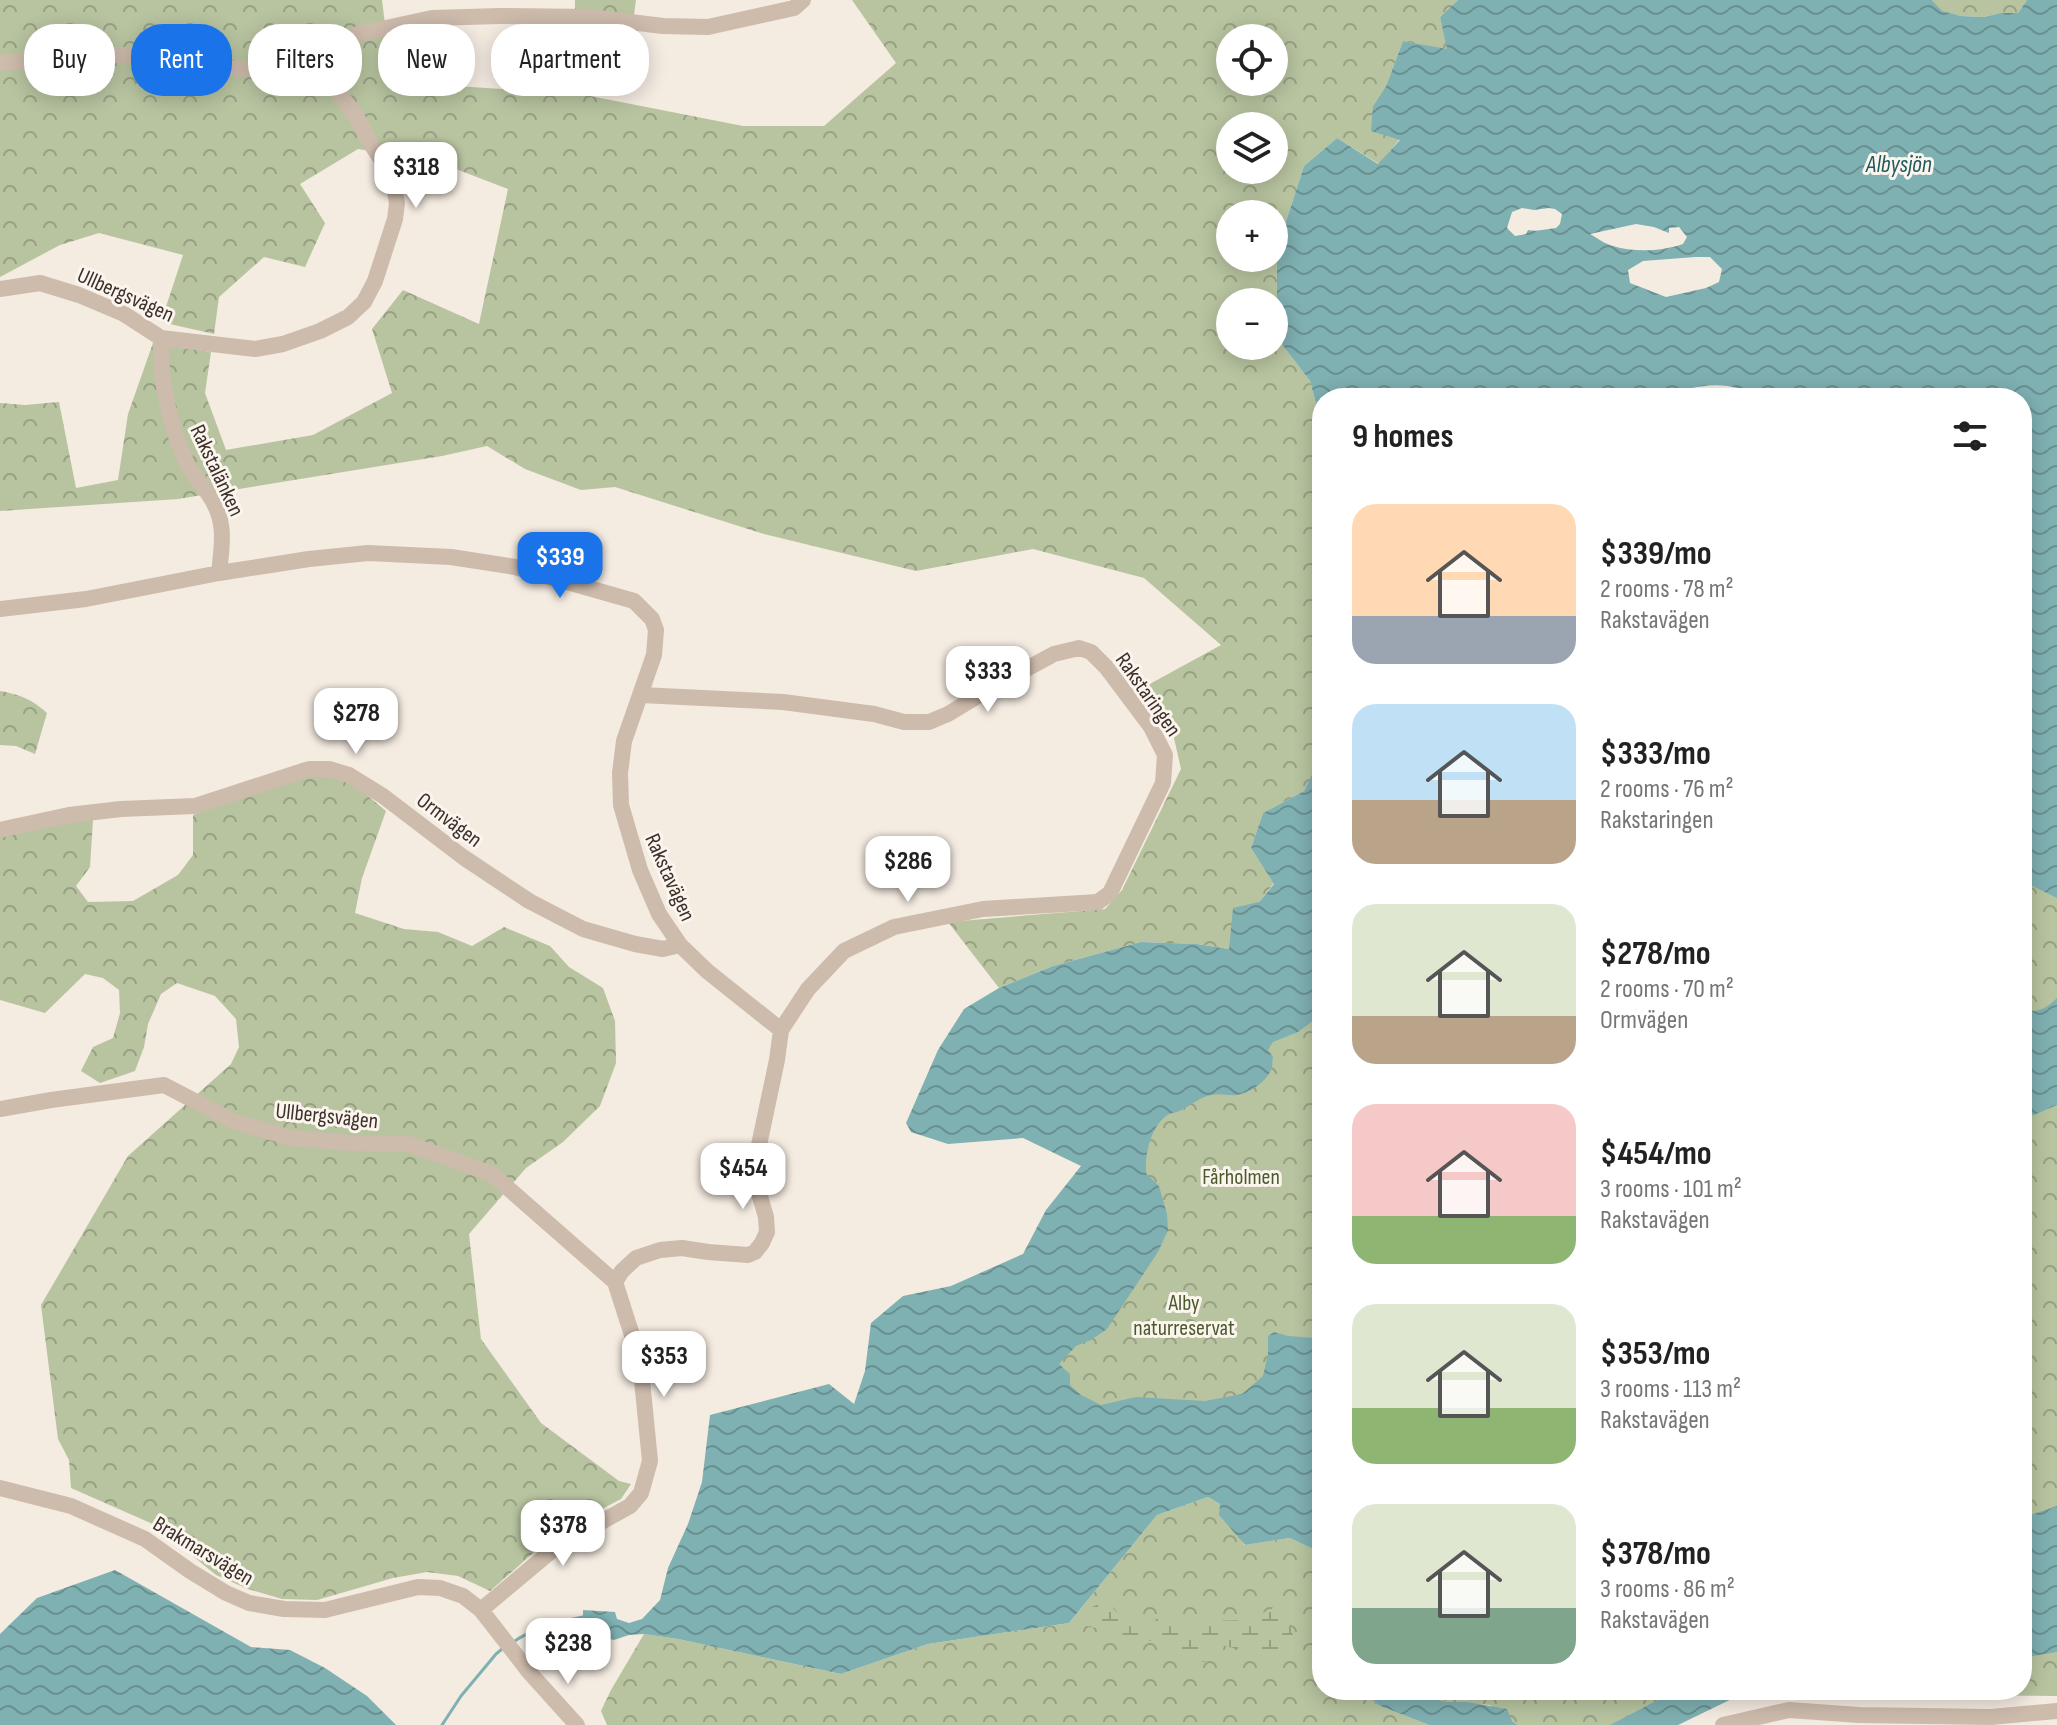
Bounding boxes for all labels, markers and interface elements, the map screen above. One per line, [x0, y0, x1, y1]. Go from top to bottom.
chip: Buy [24, 24, 115, 96]
chip: Rent [131, 24, 232, 96]
chip: Filters [248, 24, 362, 96]
chip: New [378, 24, 475, 96]
chip: Apartment [491, 24, 649, 96]
map controls [1216, 24, 1288, 360]
button: locate [1216, 24, 1288, 96]
button: layers [1216, 112, 1288, 184]
pin: $318 [369, 142, 463, 210]
water label: Albysjön [1865, 150, 1932, 179]
text: $318 [392, 152, 440, 183]
button: + [1216, 200, 1288, 272]
street label: Ullbergsvägen [73, 262, 178, 329]
button: − [1216, 288, 1288, 360]
icon: filters [1948, 414, 1992, 458]
text: 9 homes [1352, 416, 1453, 457]
street label: Rakstalänken [184, 421, 250, 521]
pin: $339 [513, 532, 607, 600]
text: $339/mo [1600, 533, 1712, 574]
icon: home [1416, 536, 1512, 632]
text: $339 [536, 542, 584, 573]
text: 2 rooms · 78 m² [1600, 574, 1734, 605]
text: Rakstavägen [1600, 605, 1710, 636]
pin: $333 [941, 646, 1035, 714]
street label: Rakstaringen [1109, 648, 1186, 742]
text: $333 [964, 656, 1012, 687]
pin: $278 [309, 688, 403, 756]
text: $278 [332, 698, 380, 729]
text: $333/mo [1600, 733, 1711, 774]
icon: home [1416, 736, 1512, 832]
text: 2 rooms · 76 m² [1600, 774, 1734, 805]
street label: Ormvägen [411, 787, 487, 853]
text: Rakstaringen [1600, 805, 1714, 836]
street label: Rakstavägen [638, 830, 701, 926]
pin: $286 [861, 836, 955, 904]
text: $286 [883, 846, 933, 877]
text: $278/mo [1600, 933, 1711, 974]
icon: home [1416, 936, 1512, 1032]
text: 2 rooms · 70 m² [1600, 974, 1734, 1005]
text: Ormvägen [1600, 1005, 1688, 1036]
street label: Ullbergsvägen [274, 1098, 379, 1135]
text: $454/mo [1600, 1133, 1712, 1174]
icon: home [1416, 1136, 1512, 1232]
pin: $454 [696, 1143, 790, 1211]
text: $454 [719, 1153, 768, 1184]
park label: Fårholmen [1202, 1164, 1280, 1191]
text: 3 rooms · 101 m² [1600, 1174, 1742, 1205]
text: Rakstavägen [1600, 1205, 1710, 1236]
park label: Alby naturreservat [1133, 1290, 1235, 1342]
pin: $353 [617, 1331, 711, 1399]
text: $353/mo [1600, 1333, 1710, 1374]
icon: home [1416, 1336, 1512, 1432]
text: $353 [640, 1341, 688, 1372]
text: 3 rooms · 113 m² [1600, 1374, 1741, 1405]
text: Rakstavägen [1600, 1405, 1710, 1436]
pin: $378 [516, 1500, 610, 1568]
text: $378 [539, 1510, 587, 1541]
street label: Brakmarsvägen [148, 1511, 258, 1592]
text: $378/mo [1600, 1533, 1711, 1574]
icon: home [1416, 1536, 1512, 1632]
text: 3 rooms · 86 m² [1600, 1574, 1735, 1605]
text: Rakstavägen [1600, 1605, 1710, 1636]
pin: $238 [521, 1618, 615, 1686]
text: $238 [544, 1628, 592, 1659]

